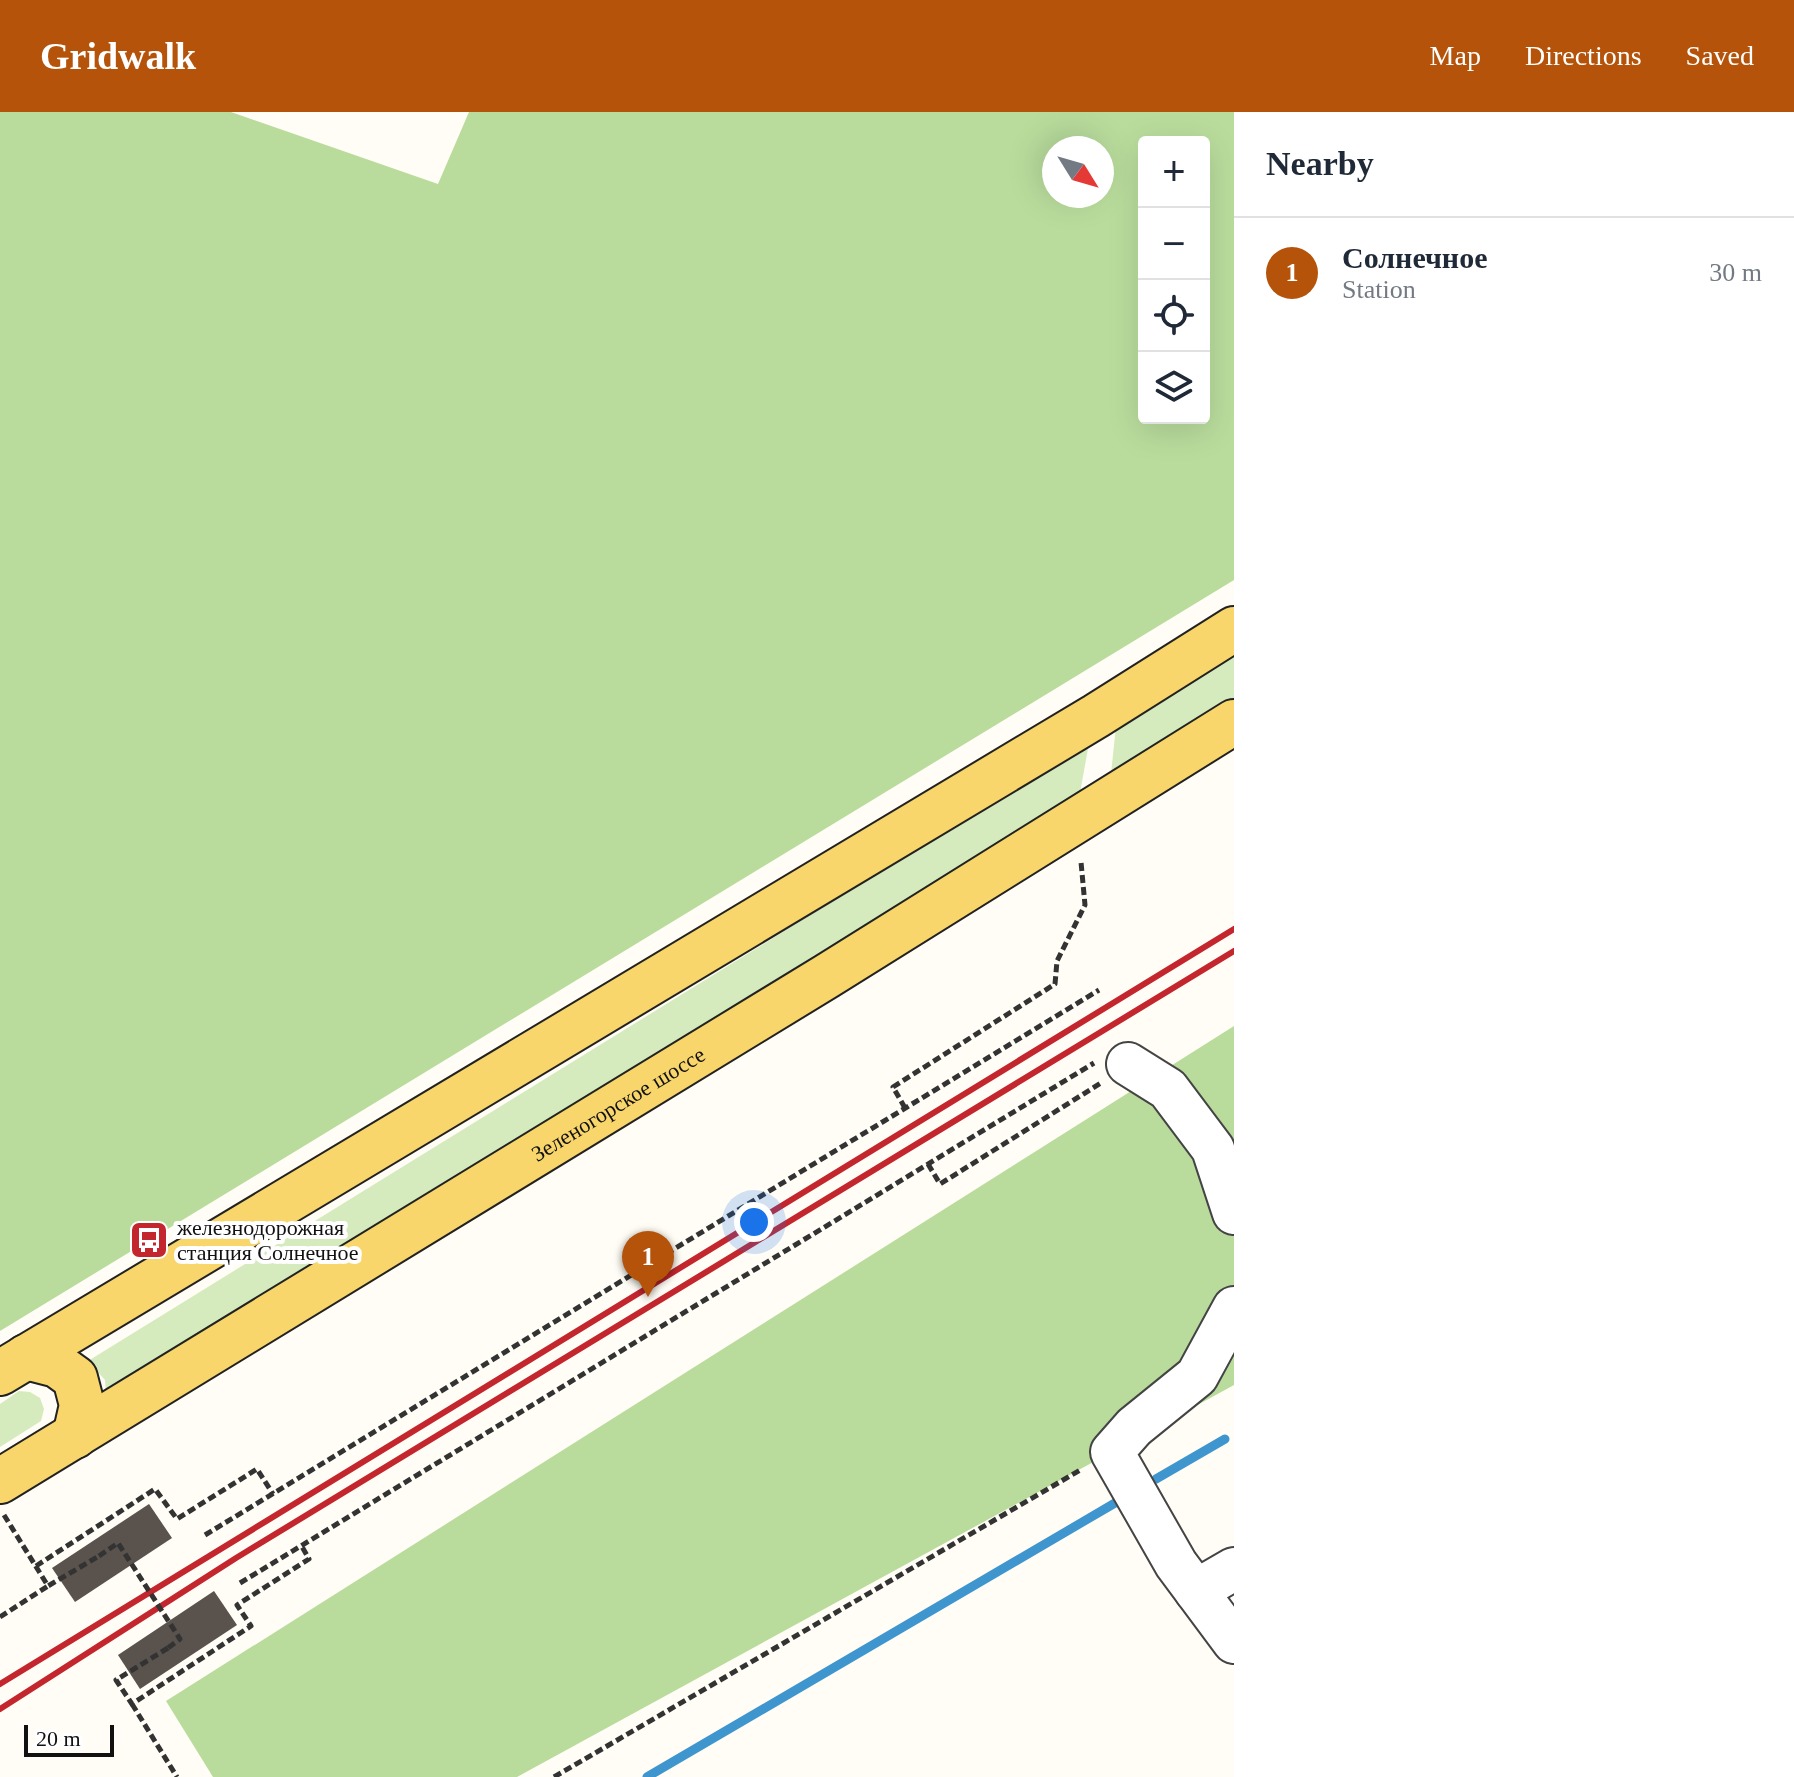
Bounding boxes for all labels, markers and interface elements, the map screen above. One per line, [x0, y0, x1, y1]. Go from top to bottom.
text: Gridwalk [40, 35, 196, 77]
text: Map [1430, 40, 1481, 71]
text: Directions [1525, 40, 1642, 71]
text: Saved [1686, 40, 1754, 71]
north arrow [1042, 136, 1114, 208]
map controls [1138, 136, 1210, 424]
button: + [1138, 136, 1210, 208]
text: Nearby [1266, 145, 1374, 182]
button: − [1138, 208, 1210, 280]
text: Солнечное [1342, 241, 1487, 274]
text: 1 [1286, 258, 1299, 287]
text: 30 m [1709, 258, 1762, 287]
text: Station [1342, 275, 1416, 304]
button: locate [1138, 280, 1210, 352]
button: layers [1138, 352, 1210, 424]
street label: Зеленогорское шоссе [527, 1041, 709, 1166]
your location [734, 1202, 774, 1242]
place label: железнодорожная станция Солнечное [176, 1215, 359, 1265]
bus stop icon: железнодорожная станция Солнечное [128, 1219, 170, 1261]
pin: 1 [622, 1231, 674, 1297]
scale bar [24, 1721, 114, 1757]
text: 20 m [36, 1726, 81, 1751]

